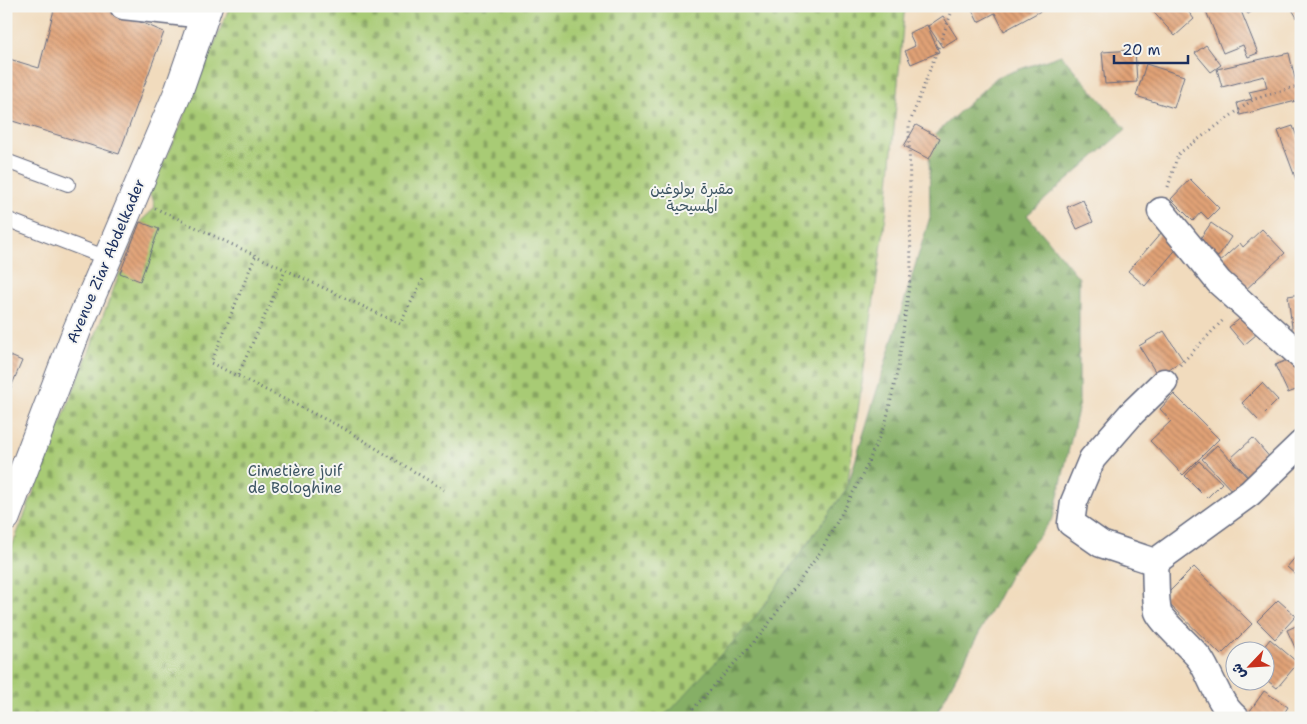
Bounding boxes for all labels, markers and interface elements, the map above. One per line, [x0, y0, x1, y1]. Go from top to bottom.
scale bar [1114, 32, 1188, 64]
text: 20 m [1122, 40, 1161, 60]
street label: Avenue Ziar Abdelkader [62, 176, 150, 346]
park label: مقبرة بولوغين المسيحية [650, 179, 734, 216]
park label: Cimetière juif de Bologhine [248, 461, 343, 498]
north arrow [1224, 642, 1274, 692]
text: ش [1227, 661, 1250, 682]

